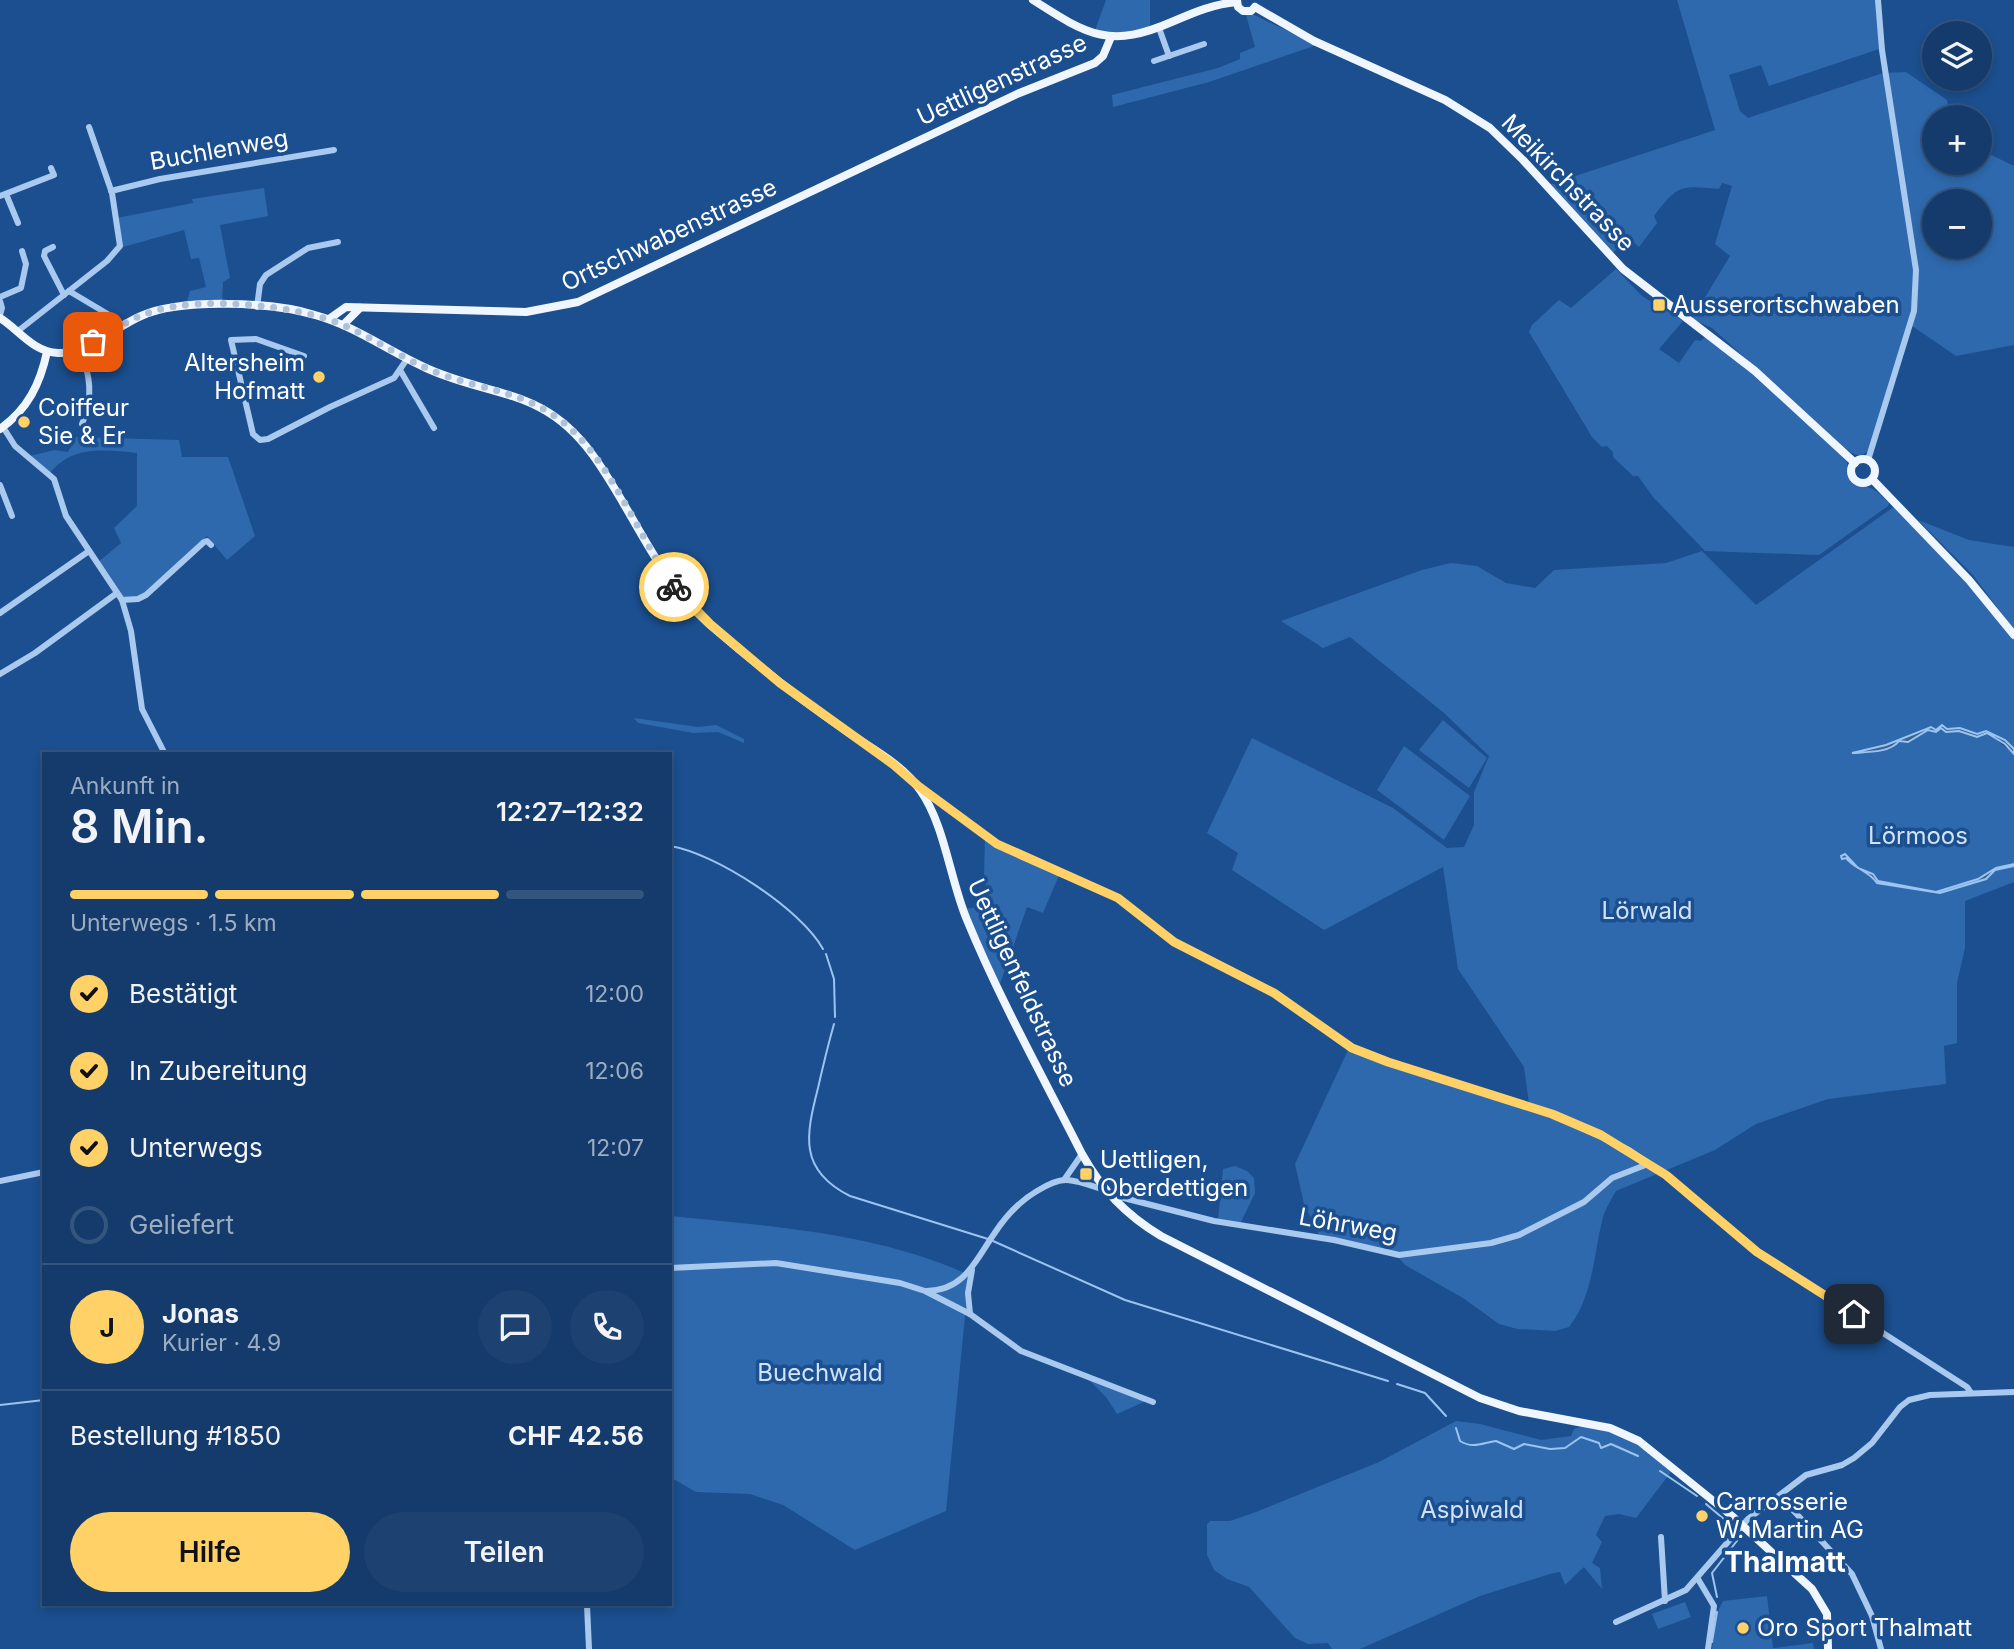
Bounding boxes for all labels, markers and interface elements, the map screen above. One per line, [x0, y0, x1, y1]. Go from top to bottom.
map controls [1922, 21, 1992, 259]
button: layers [1922, 21, 1992, 91]
street label: Uettligenstrasse [912, 28, 1091, 132]
button: + [1922, 105, 1992, 175]
street label: Meikirchstrasse [1496, 108, 1641, 257]
street label: Buchlenweg [148, 123, 290, 176]
street label: Ortschwabenstrasse [556, 172, 781, 297]
button: − [1922, 189, 1992, 259]
place label: Ausserortschwaben [1673, 290, 1900, 319]
marker: Ausserortschwaben [1651, 297, 1667, 313]
pin [63, 312, 123, 372]
icon: bag [74, 323, 112, 361]
place label: Altersheim Hofmatt [184, 348, 305, 405]
marker: Altersheim Hofmatt [311, 369, 327, 385]
place label: Coiffeur Sie & Er [38, 393, 129, 450]
marker: Coiffeur Sie & Er [16, 414, 32, 430]
courier [639, 552, 709, 622]
icon: bike [655, 568, 693, 606]
text: Ankunft in [70, 772, 180, 800]
text: 12:27–12:32 [496, 796, 644, 827]
text: 8 Min. [70, 798, 208, 854]
park label: Lörmoos [1868, 821, 1968, 850]
street label: Uettligenfeldstrasse [961, 874, 1083, 1092]
park label: Lörwald [1602, 896, 1692, 925]
text: Unterwegs · 1.5 km [70, 909, 277, 937]
icon: check [70, 975, 108, 1013]
text: Bestätigt [129, 978, 237, 1009]
text: 12:00 [585, 980, 644, 1008]
icon: check [70, 1052, 108, 1090]
text: In Zubereitung [129, 1055, 307, 1086]
text: 12:06 [585, 1057, 644, 1085]
icon: check [70, 1129, 108, 1167]
text: Unterwegs [129, 1132, 263, 1163]
text: 12:07 [587, 1134, 644, 1162]
place label: Uettligen, Oberdettigen [1100, 1145, 1248, 1202]
marker: Uettligen, Oberdettigen [1078, 1166, 1094, 1182]
street label: Löhrweg [1297, 1202, 1400, 1247]
text: Geliefert [129, 1209, 234, 1240]
pin [1824, 1284, 1884, 1344]
button: chat [478, 1290, 552, 1364]
button: phone [570, 1290, 644, 1364]
icon: home [1835, 1295, 1873, 1333]
text: Jonas [162, 1298, 239, 1329]
text: J [99, 1312, 115, 1343]
text: Kurier · 4.9 [162, 1329, 281, 1357]
park label: Buechwald [757, 1358, 883, 1387]
text: Bestellung #1850 [70, 1420, 281, 1451]
text: CHF 42.56 [508, 1420, 644, 1451]
place label: Carrosserie W. Martin AG [1716, 1487, 1864, 1544]
park label: Aspiwald [1420, 1495, 1524, 1524]
marker: Carrosserie W. Martin AG [1694, 1508, 1710, 1524]
button: Hilfe [70, 1512, 350, 1592]
button: Teilen [364, 1512, 644, 1592]
district label: Thalmatt [1724, 1545, 1846, 1579]
place label: Oro Sport Thalmatt [1757, 1613, 1972, 1642]
marker: Oro Sport Thalmatt [1735, 1620, 1751, 1636]

